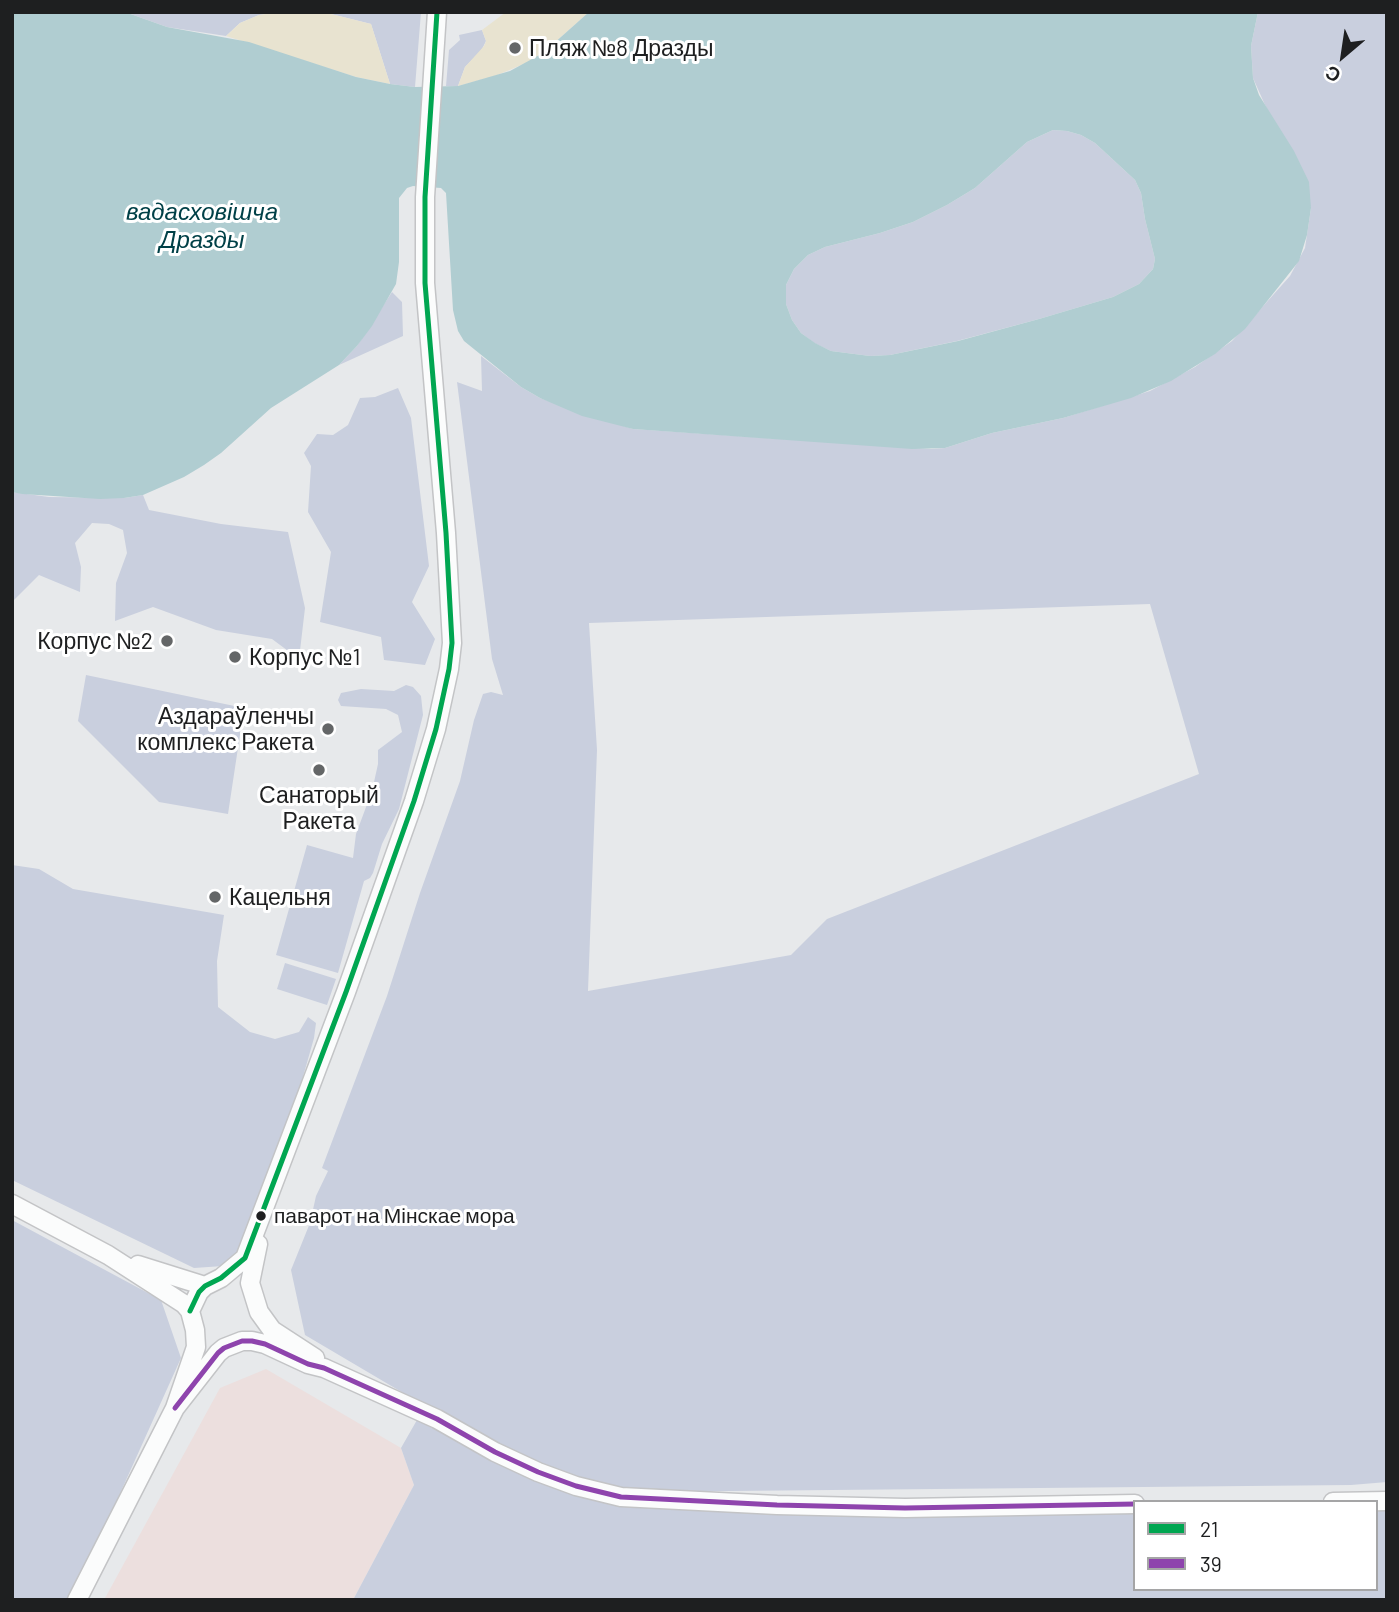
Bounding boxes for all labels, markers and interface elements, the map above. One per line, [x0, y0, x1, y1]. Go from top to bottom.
north arrow [1308, 21, 1378, 91]
place label: Пляж №8 Дразды [529, 34, 714, 62]
marker: Пляж №8 Дразды [507, 40, 523, 56]
text: С [1321, 61, 1344, 88]
water label: вадасховішча Дразды [126, 198, 278, 254]
place label: Корпус №2 [37, 627, 153, 655]
marker: Корпус №2 [159, 633, 175, 649]
place label: Корпус №1 [249, 643, 361, 671]
marker: Корпус №1 [227, 649, 243, 665]
place label: Аздараўленчы комплекс Ракета [137, 702, 314, 756]
marker: Аздараўленчы комплекс Ракета [320, 721, 336, 737]
marker: Санаторый Ракета [311, 762, 327, 778]
place label: Санаторый Ракета [259, 781, 379, 835]
place label: Кацельня [229, 883, 331, 911]
marker: Кацельня [207, 889, 223, 905]
place label: паварот на Мінскае мора [274, 1203, 515, 1229]
marker: паварот на Мінскае мора [254, 1209, 268, 1223]
legend [1133, 1500, 1378, 1591]
text: 21 [1200, 1516, 1218, 1541]
text: 39 [1200, 1551, 1222, 1576]

